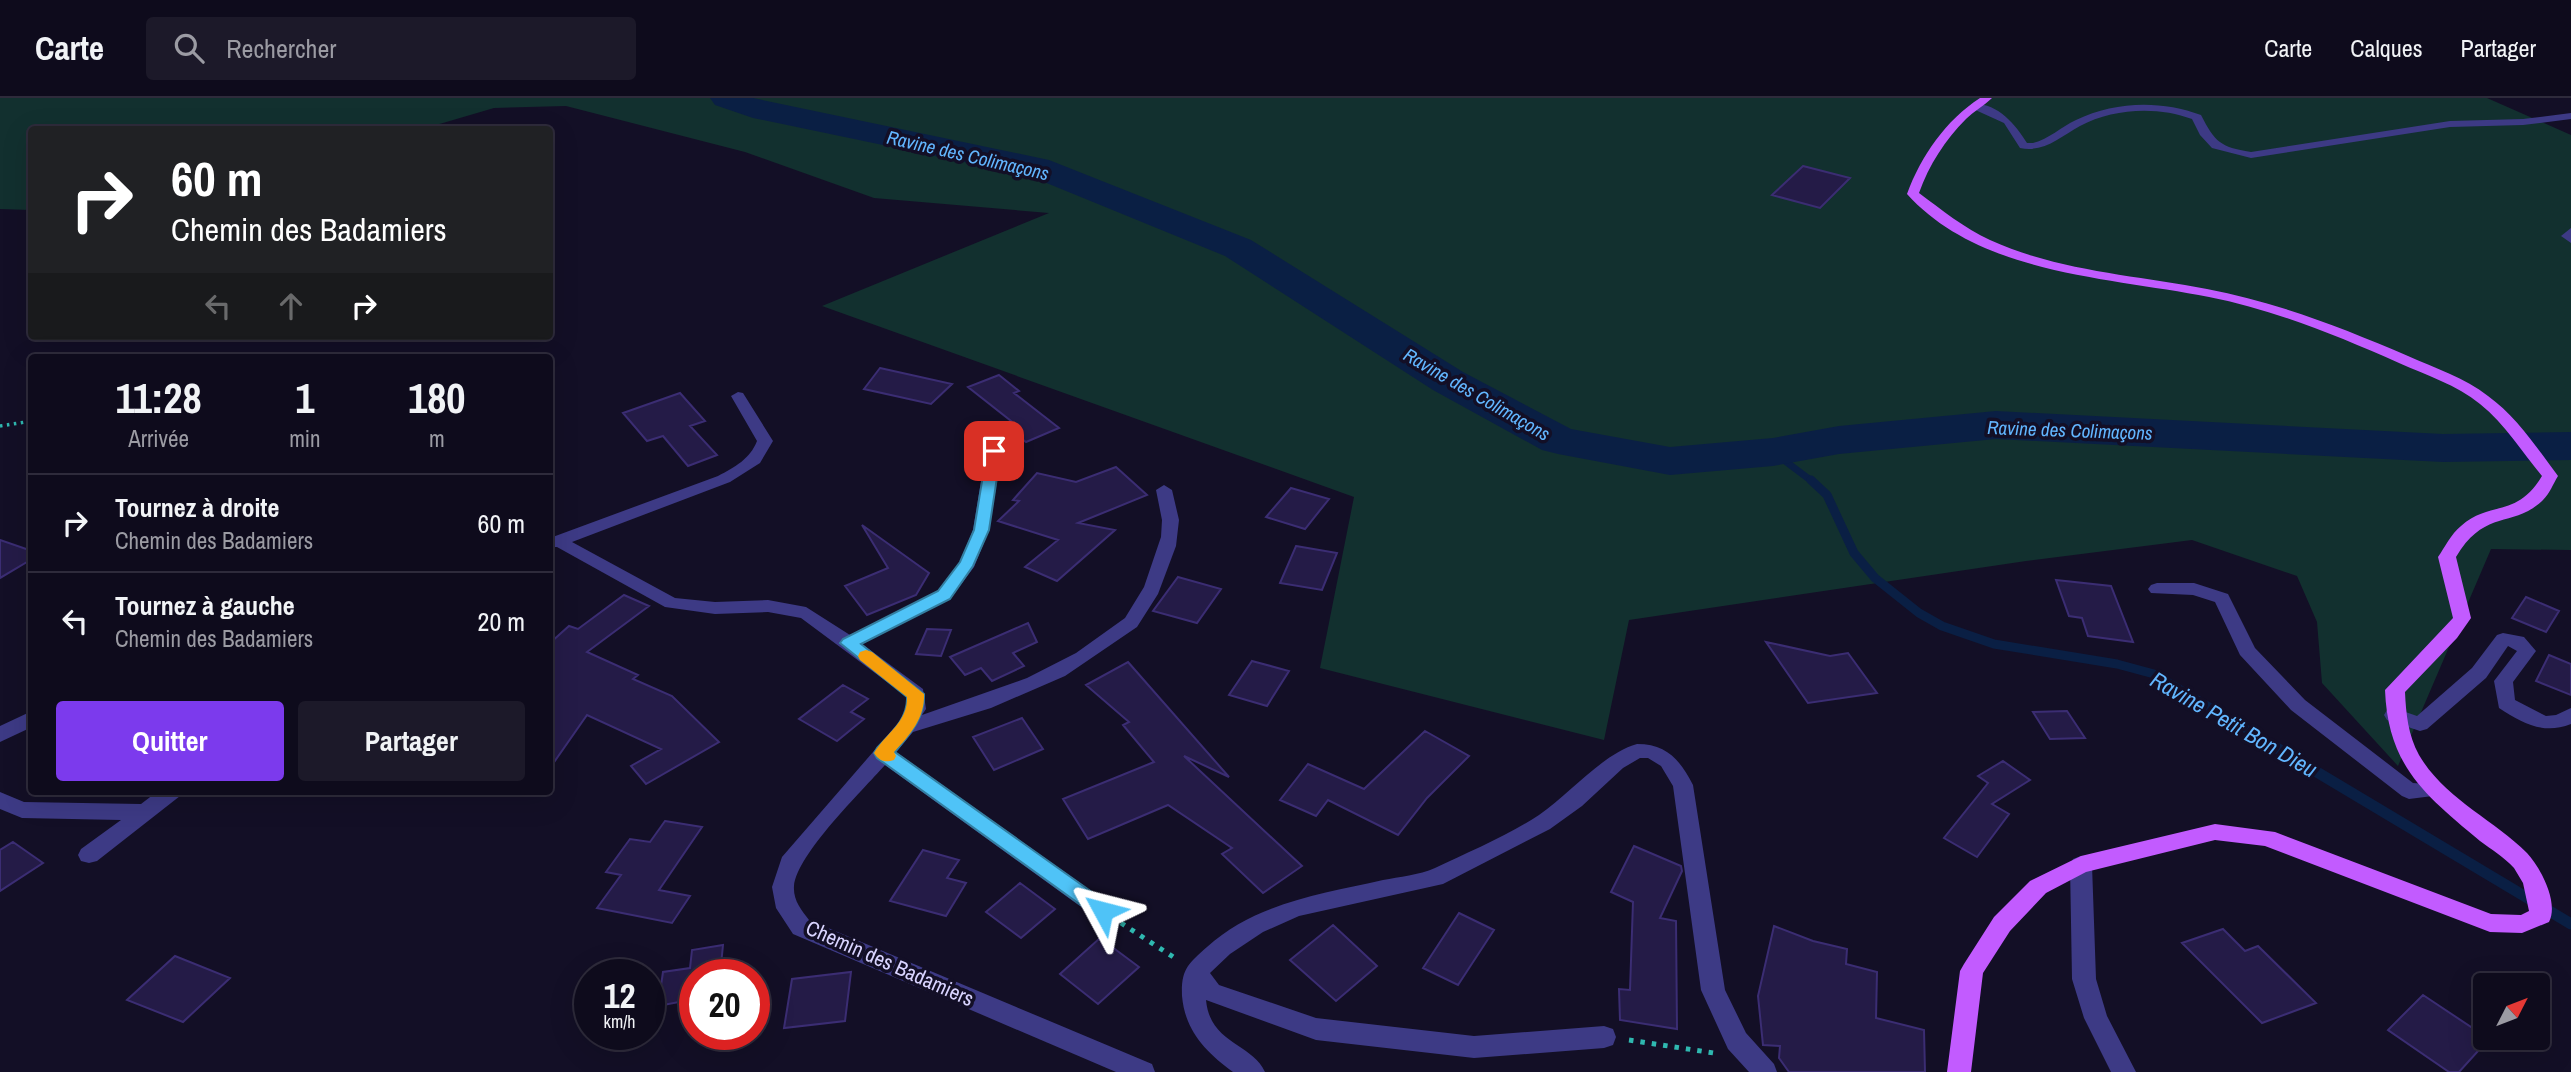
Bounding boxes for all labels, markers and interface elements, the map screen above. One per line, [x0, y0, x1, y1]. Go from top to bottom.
search box [146, 17, 636, 80]
text: Carte [35, 26, 104, 70]
icon: search [170, 29, 208, 67]
text: Rechercher [226, 31, 336, 66]
text: Carte [2264, 32, 2312, 64]
text: Calques [2350, 32, 2423, 64]
text: Partager [2461, 32, 2536, 64]
water label: Ravine des Colimaçons [884, 124, 1052, 186]
text: 60 m [171, 145, 263, 211]
icon: right [56, 154, 147, 245]
text: Chemin des Badamiers [171, 208, 447, 251]
icon: left [199, 287, 237, 325]
icon: ahead [272, 287, 310, 325]
icon: right [345, 287, 383, 325]
water label: Ravine des Colimaçons [1399, 341, 1555, 447]
text: 11:28 [115, 370, 202, 426]
text: 1 [295, 370, 314, 426]
text: 180 [408, 370, 466, 426]
water label: Ravine des Colimaçons [1987, 414, 2153, 446]
pin [964, 421, 1024, 481]
text: Arrivée [128, 423, 189, 454]
text: min [289, 423, 321, 454]
text: m [429, 423, 445, 454]
icon: arrive [975, 432, 1013, 470]
text: Tournez à droite [115, 490, 279, 525]
icon: right [56, 504, 94, 542]
text: 60 m [478, 506, 525, 541]
text: Chemin des Badamiers [115, 525, 313, 556]
text: Tournez à gauche [115, 588, 295, 623]
icon: left [56, 602, 94, 640]
text: 20 m [478, 604, 525, 639]
text: Chemin des Badamiers [115, 623, 313, 654]
water label: Ravine Petit Bon Dieu [2145, 664, 2323, 784]
button: Quitter [56, 701, 284, 781]
button: Partager [298, 701, 525, 781]
position arrow [1066, 874, 1140, 948]
street label: Chemin des Badamiers [801, 913, 979, 1013]
speed limit sign: 20 [679, 959, 770, 1050]
text: 12 [604, 972, 635, 1019]
north arrow [2473, 973, 2550, 1050]
map controls [2473, 973, 2550, 1050]
text: km/h [604, 1009, 636, 1034]

